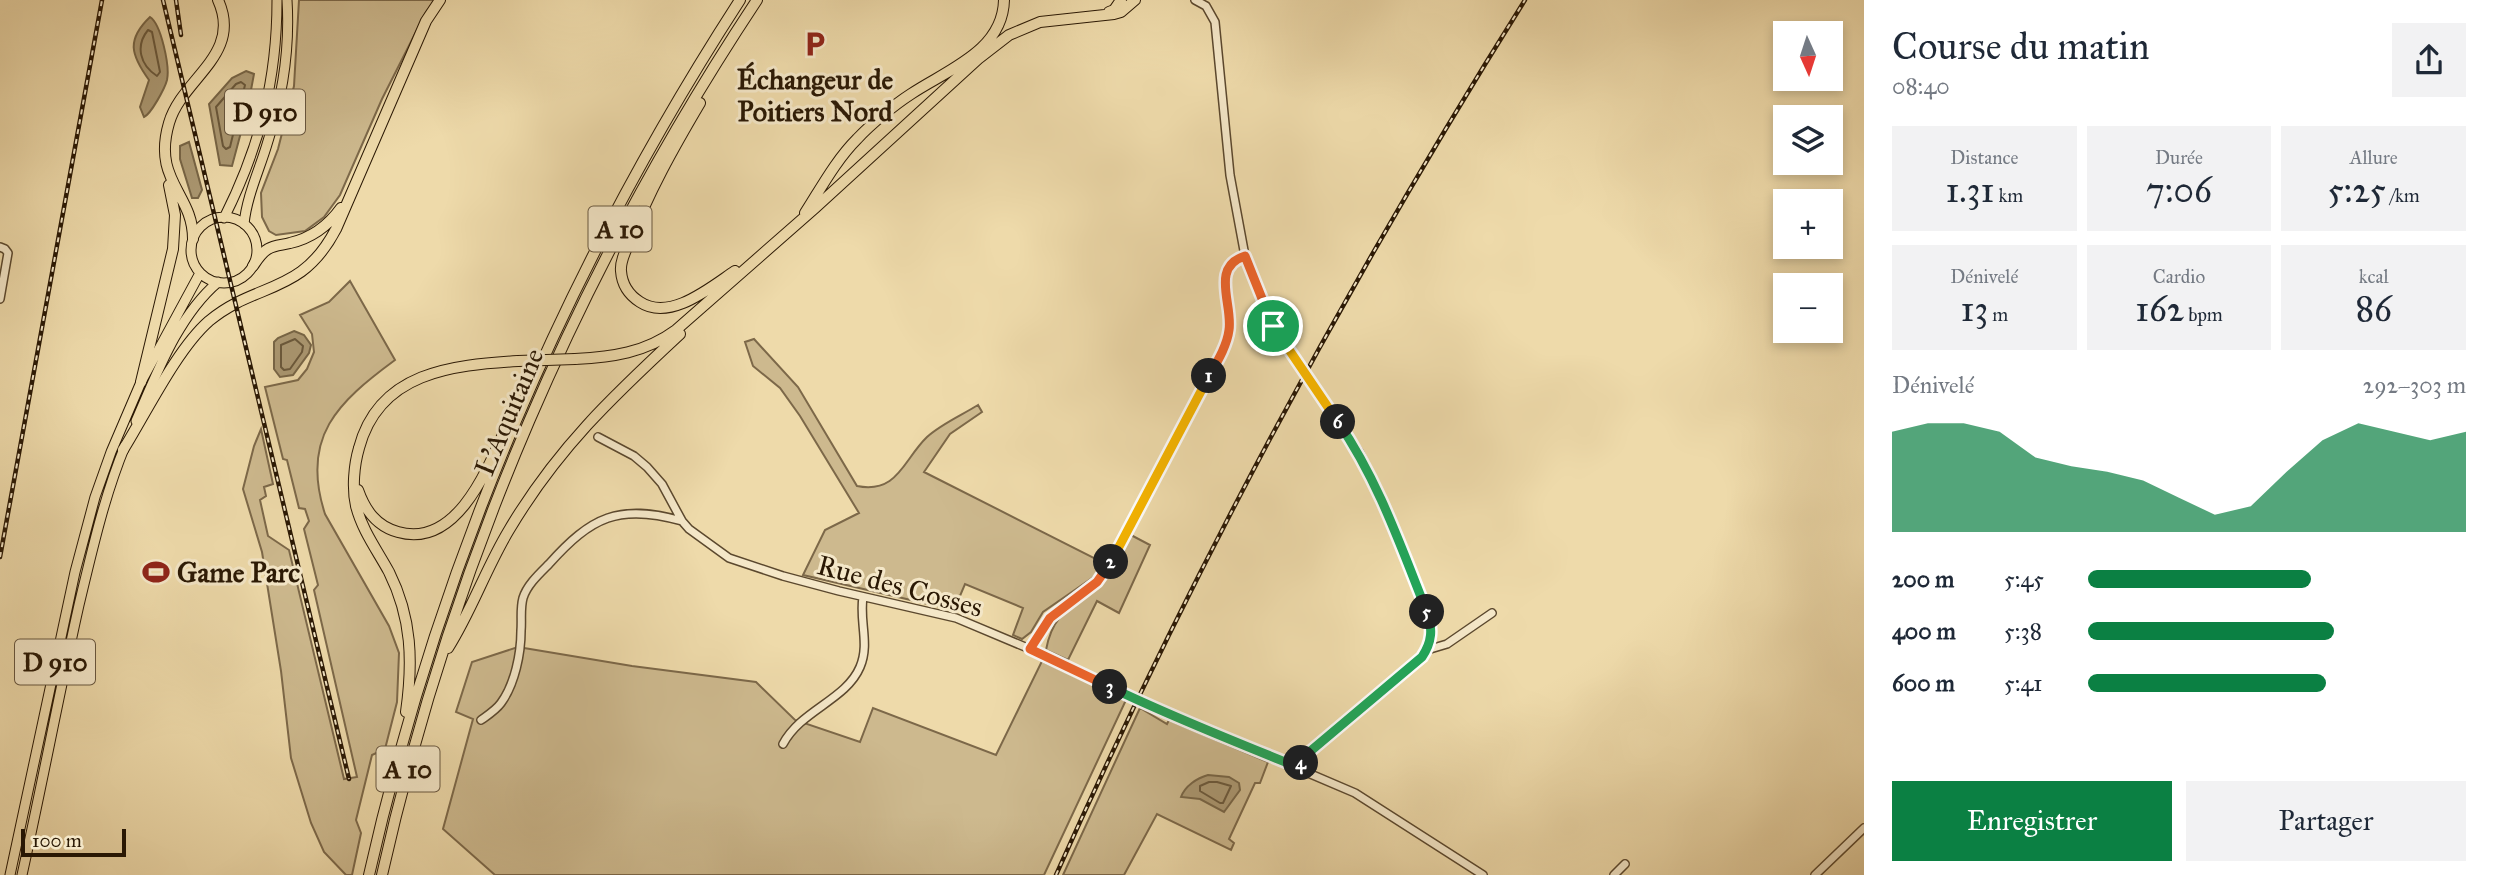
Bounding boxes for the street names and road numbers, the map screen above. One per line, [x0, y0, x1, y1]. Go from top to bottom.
road number: D 910 [225, 90, 305, 134]
road number: A 10 [588, 206, 652, 252]
street label: L'Aquitaine [467, 343, 551, 481]
street label: Rue des Cosses [813, 547, 987, 625]
road number: D 910 [15, 640, 95, 684]
road number: A 10 [376, 747, 440, 792]

